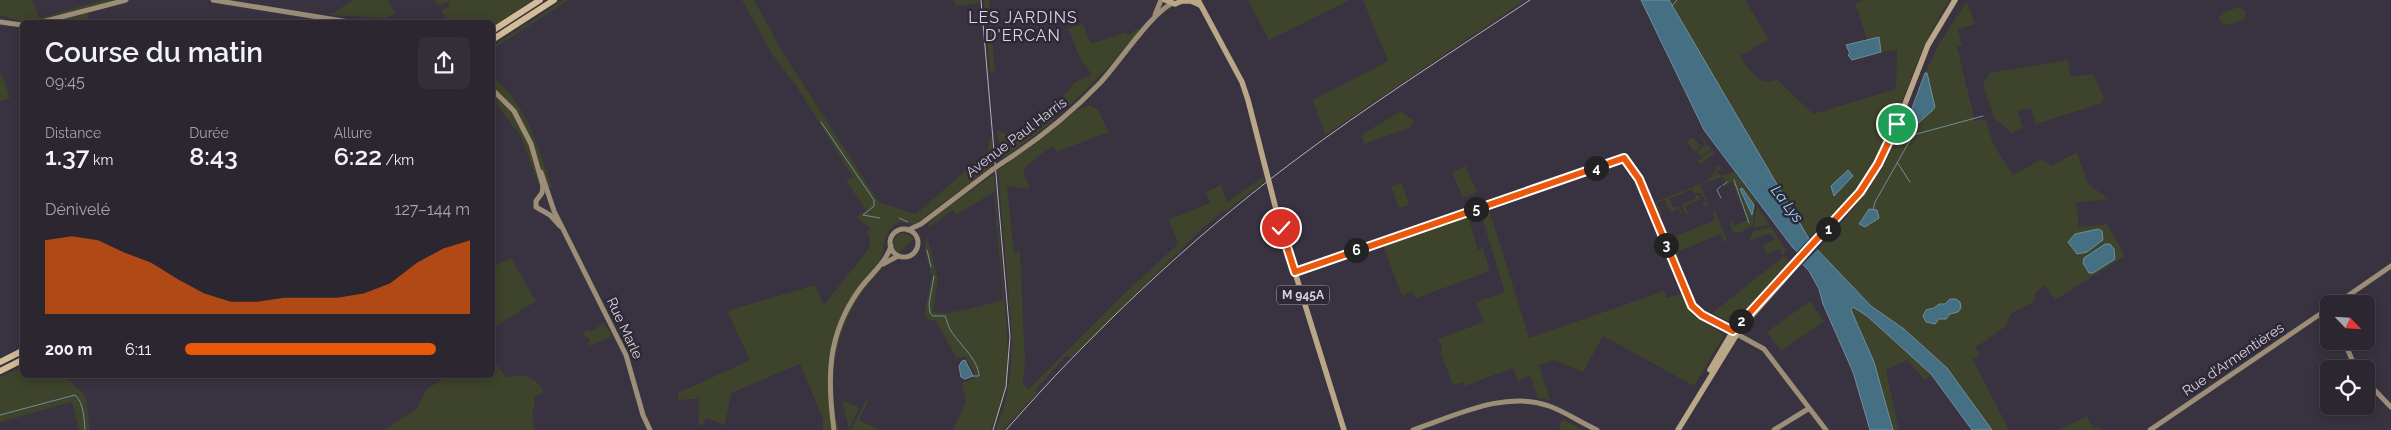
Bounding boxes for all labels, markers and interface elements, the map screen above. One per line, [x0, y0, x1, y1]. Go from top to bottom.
district label: LES JARDINS D'ERCAN [968, 8, 1078, 45]
text: Course du matin [45, 36, 263, 69]
button: share [418, 37, 470, 89]
text: 09:45 [45, 72, 85, 91]
street label: Avenue Paul Harris [963, 94, 1070, 180]
pin [1876, 103, 1918, 145]
icon: arrive [1883, 110, 1911, 138]
text: Distance [45, 125, 101, 141]
text: Durée [189, 125, 229, 141]
text: Allure [334, 125, 372, 141]
text: 1.37 [45, 141, 90, 171]
text: 8:43 [189, 141, 238, 171]
text: 6:22 [334, 141, 382, 171]
text: km [90, 152, 113, 168]
text: /km [382, 152, 414, 168]
pin: 4 [1584, 156, 1608, 180]
text: 4 [1593, 160, 1601, 176]
water label: La Lys [1767, 182, 1807, 226]
pin: 5 [1464, 196, 1488, 222]
text: Dénivelé [45, 200, 110, 219]
text: 127–144 m [395, 200, 470, 219]
text: 5 [1473, 201, 1480, 217]
pin [1260, 207, 1302, 249]
icon: check [1267, 214, 1295, 242]
pin: 1 [1816, 216, 1840, 242]
text: 1 [1825, 221, 1832, 237]
pin: 3 [1654, 232, 1678, 258]
text: 3 [1663, 237, 1670, 253]
pin: 6 [1344, 238, 1368, 262]
text: 6 [1352, 242, 1361, 258]
road number: M 945A [1277, 286, 1329, 304]
street label: Rue Marle [604, 295, 646, 361]
north arrow [2320, 295, 2375, 350]
map controls [2320, 295, 2375, 415]
pin: 2 [1728, 308, 1754, 334]
text: 2 [1738, 313, 1745, 329]
street label: Rue d'Armentières [2179, 319, 2287, 399]
text: 200 m [45, 340, 92, 359]
text: 6:11 [125, 340, 151, 359]
button: locate [2320, 360, 2375, 415]

